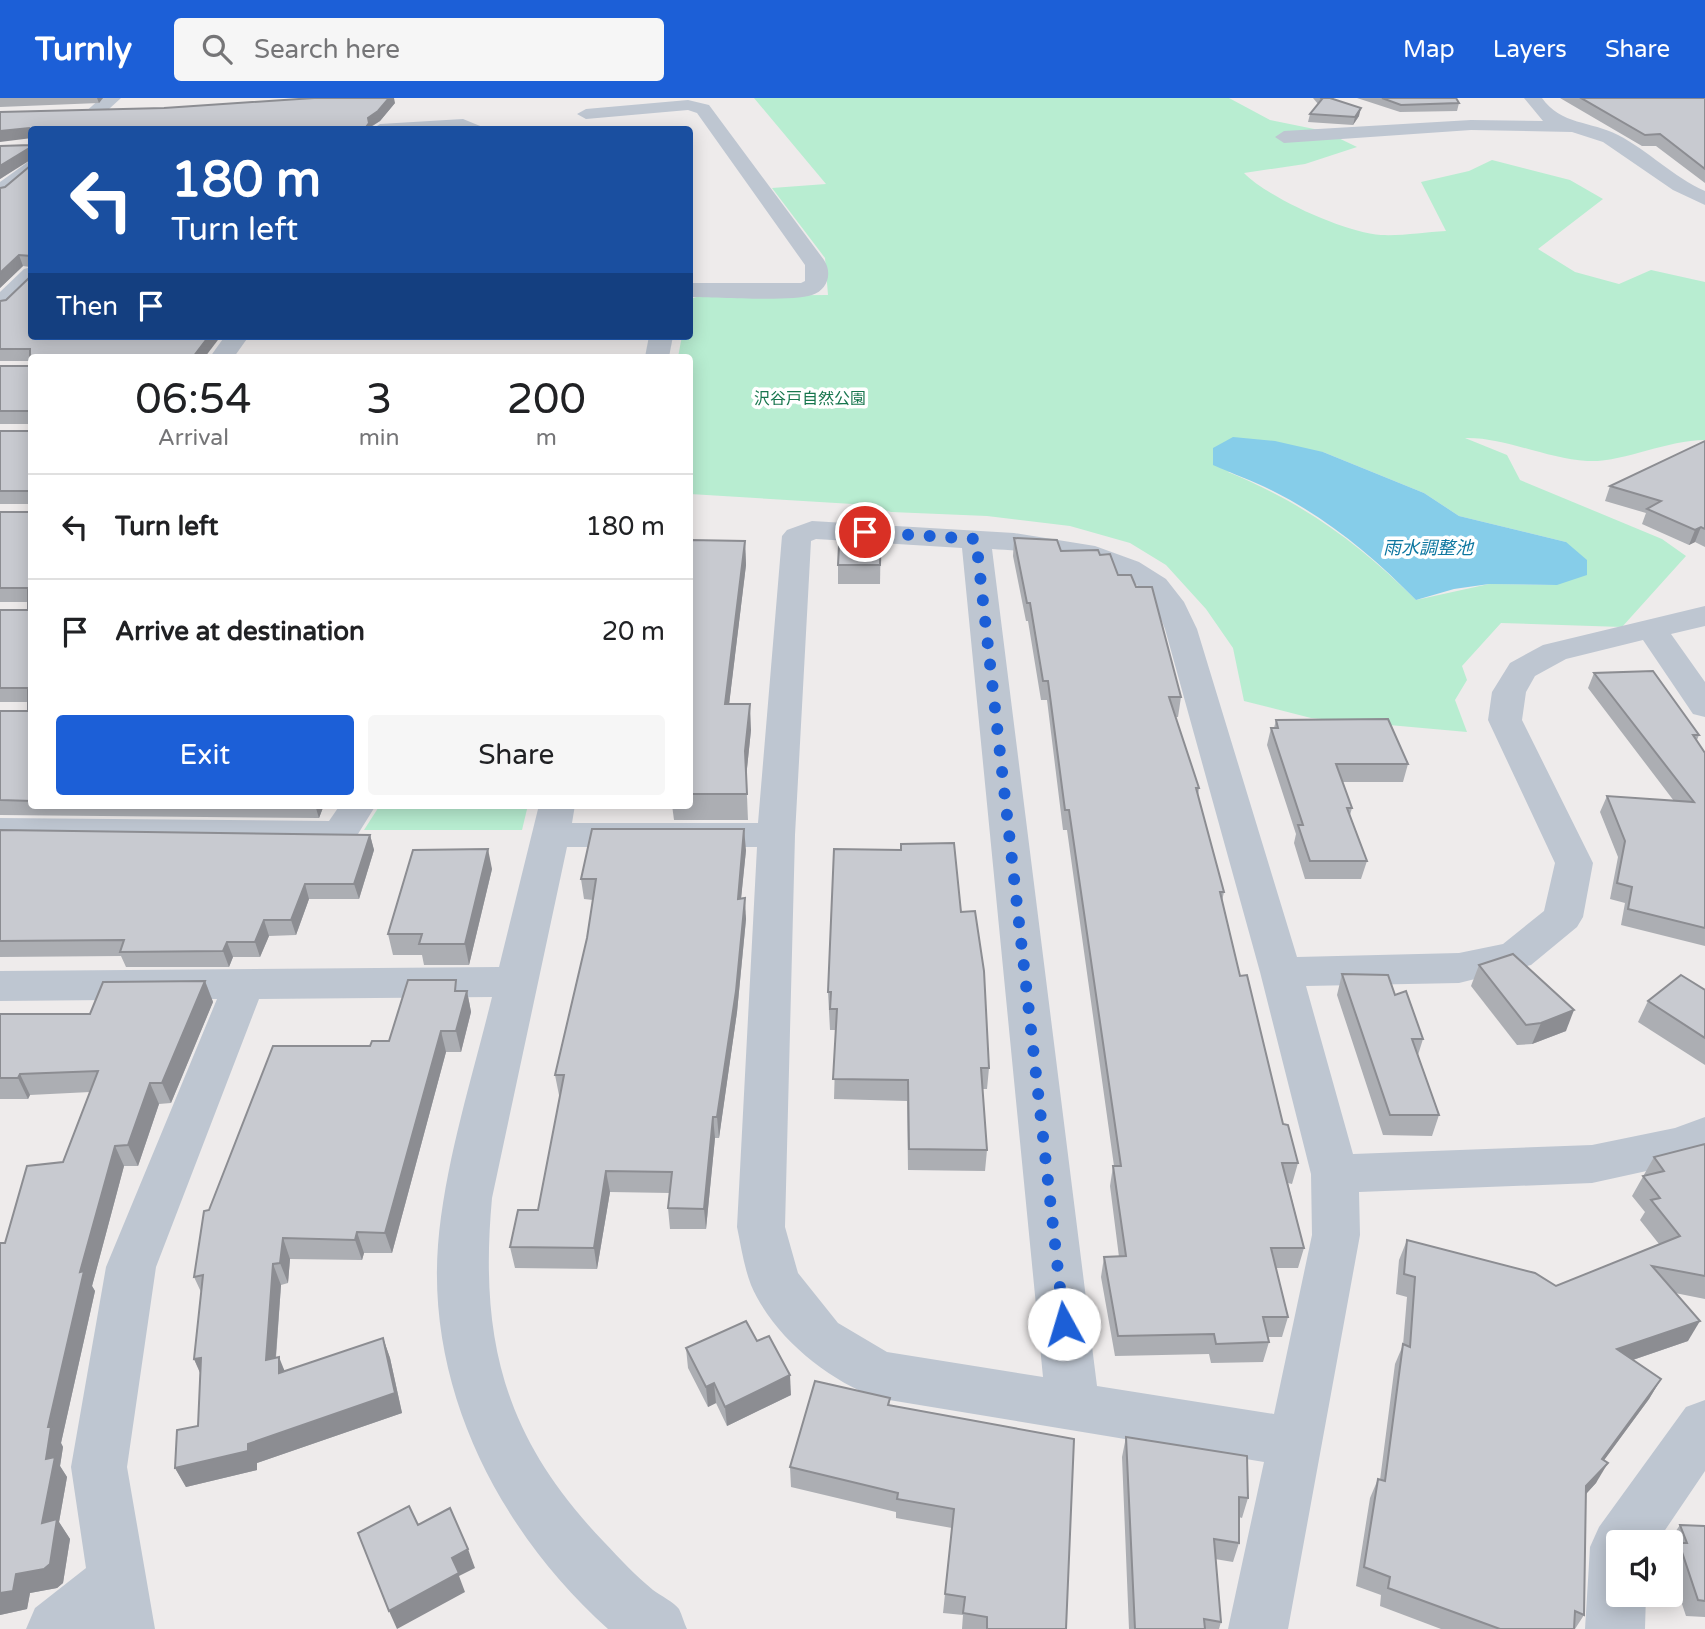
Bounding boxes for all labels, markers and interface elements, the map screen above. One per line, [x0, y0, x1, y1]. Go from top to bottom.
search box [174, 18, 664, 81]
text: Turnly [35, 30, 132, 69]
icon: search [198, 30, 236, 68]
text: Search here [254, 34, 400, 65]
text: Map [1403, 35, 1455, 64]
text: Layers [1493, 35, 1567, 64]
text: Share [1605, 35, 1670, 64]
text: 180 m [171, 151, 321, 210]
icon: left [56, 154, 147, 245]
text: Turn left [171, 211, 298, 249]
icon: arrive [132, 287, 170, 325]
text: Then [56, 291, 118, 322]
text: 06:54 [135, 374, 252, 425]
text: 3 [366, 374, 392, 425]
text: 200 [507, 374, 586, 425]
park label: 沢谷戸自然公園 [754, 389, 866, 409]
text: Arrival [158, 424, 229, 452]
text: min [359, 424, 400, 452]
text: m [536, 424, 557, 452]
pin [835, 502, 895, 562]
icon: left [56, 508, 94, 546]
text: Turn left [115, 511, 218, 542]
text: 180 m [585, 511, 665, 542]
icon: arrive [846, 513, 884, 551]
water label: 雨水調整池 [1383, 537, 1475, 559]
icon: arrive [56, 613, 94, 651]
text: Arrive at destination [115, 616, 365, 647]
text: 20 m [602, 616, 665, 647]
button: Exit [56, 715, 354, 795]
button: Share [368, 715, 665, 795]
position arrow [1027, 1287, 1101, 1361]
map controls [1606, 1530, 1683, 1607]
button: sound [1606, 1530, 1683, 1607]

